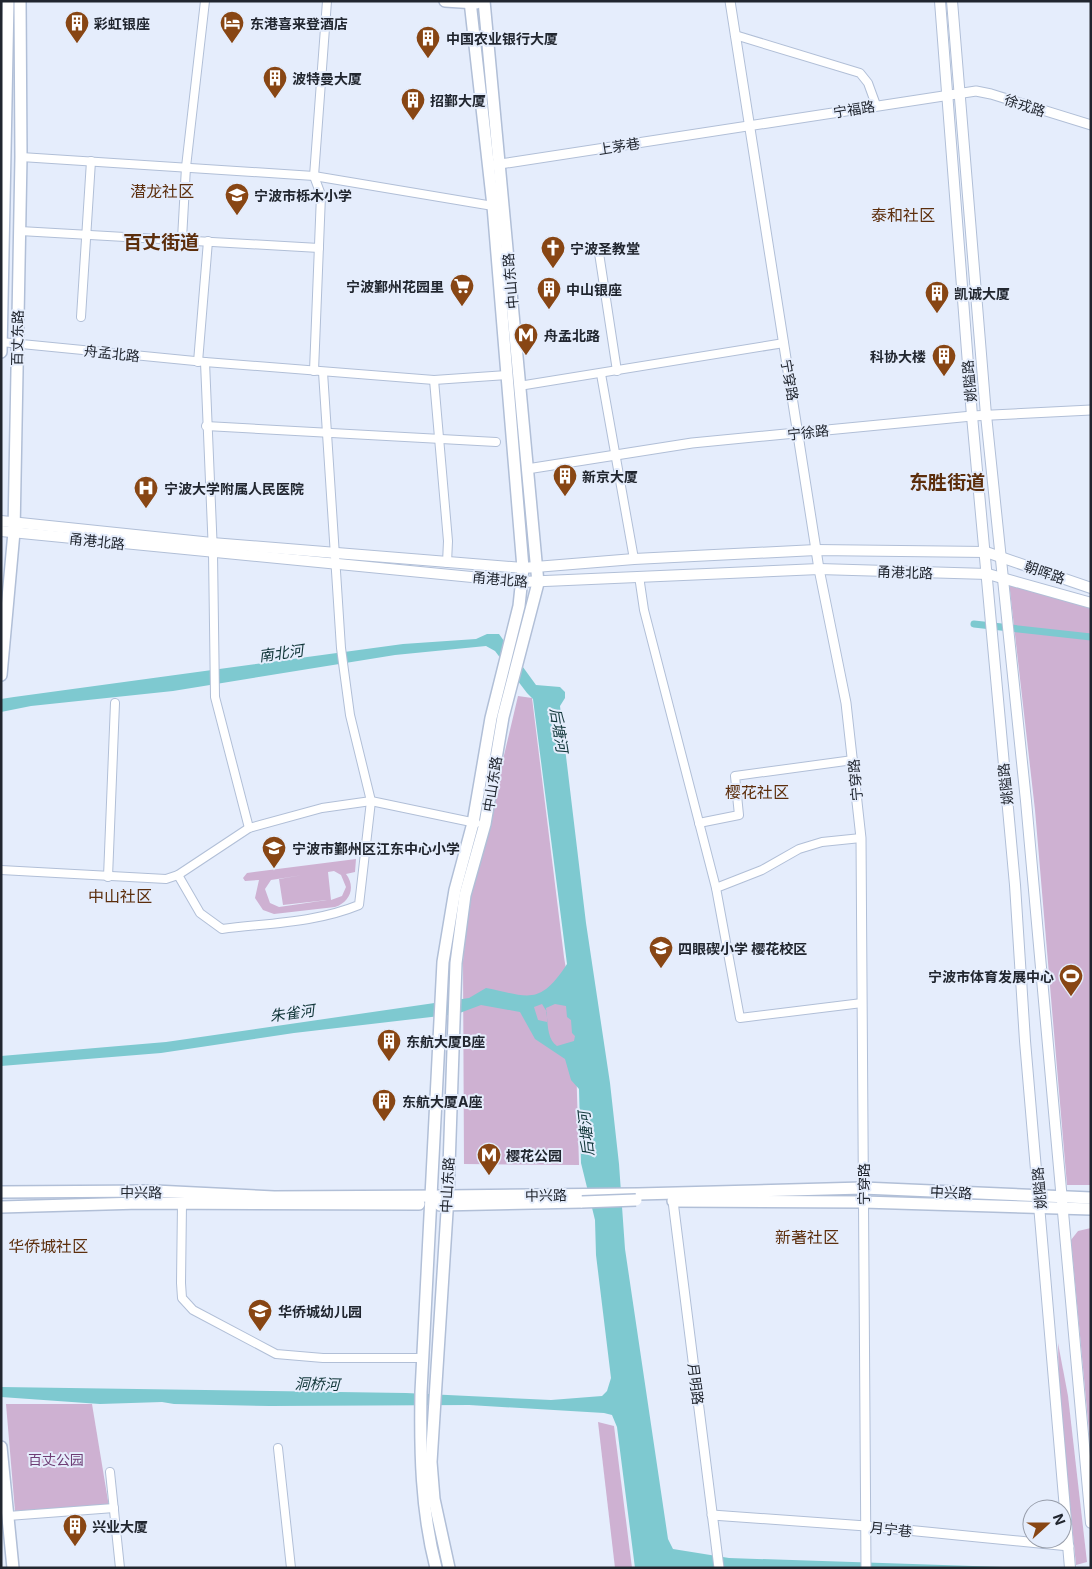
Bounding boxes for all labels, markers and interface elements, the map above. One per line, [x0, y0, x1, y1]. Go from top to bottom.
building icon: 彩虹银座 [64, 10, 90, 44]
hotel icon: 东港喜来登酒店 [219, 10, 245, 44]
place label: 彩虹银座 [94, 15, 150, 32]
place label: 东港喜来登酒店 [250, 15, 348, 32]
building icon: 中国农业银行大厦 [415, 25, 441, 59]
place label: 中国农业银行大厦 [446, 30, 558, 47]
building icon: 波特曼大厦 [262, 65, 288, 99]
place label: 波特曼大厦 [292, 70, 362, 87]
building icon: 招鄞大厦 [400, 87, 426, 121]
street label: 徐戎路 [1002, 90, 1048, 120]
place label: 招鄞大厦 [430, 92, 486, 109]
street label: 宁福路 [832, 97, 876, 121]
street label: 上茅巷 [597, 134, 641, 158]
district label: 潜龙社区 [130, 181, 194, 201]
school or university icon: 宁波市栎木小学 [224, 182, 250, 216]
place label: 宁波市栎木小学 [254, 187, 352, 204]
district label: 泰和社区 [871, 205, 935, 225]
district label: 百丈街道 [123, 231, 199, 254]
church icon: 宁波圣教堂 [540, 235, 566, 269]
place label: 宁波圣教堂 [570, 240, 640, 257]
street label: 中山东路 [499, 252, 521, 310]
supermarket icon: 宁波鄞州花园里 [449, 273, 475, 307]
building icon: 中山银座 [536, 276, 562, 310]
place label: 宁波鄞州花园里 [346, 278, 444, 295]
building icon: 凯诚大厦 [924, 280, 950, 314]
place label: 中山银座 [566, 281, 622, 298]
place label: 凯诚大厦 [954, 285, 1010, 302]
street label: 百丈东路 [8, 310, 26, 366]
metro station icon: 舟孟北路 [513, 322, 539, 356]
place label: 舟孟北路 [544, 327, 600, 344]
street label: 舟孟北路 [83, 342, 141, 364]
building icon: 科协大楼 [931, 343, 957, 377]
place label: 科协大楼 [870, 348, 926, 365]
street label: 宁穿路 [778, 358, 802, 402]
street label: 姚隘路 [959, 359, 979, 403]
street label: 宁徐路 [786, 421, 830, 443]
building icon: 新京大厦 [552, 463, 578, 497]
place label: 新京大厦 [582, 468, 638, 485]
district label: 东胜街道 [909, 471, 985, 494]
hospital icon: 宁波大学附属人民医院 [133, 475, 159, 509]
place label: 宁波大学附属人民医院 [164, 480, 304, 497]
street label: 甬港北路 [68, 530, 126, 552]
street label: 朝晖路 [1022, 557, 1068, 587]
street label: 甬港北路 [877, 563, 933, 581]
street label: 甬港北路 [471, 568, 529, 590]
water label: 南北河 [257, 640, 308, 666]
water label: 后塘河 [546, 706, 572, 757]
street label: 中山东路 [479, 755, 505, 813]
street label: 宁穿路 [845, 758, 865, 802]
street label: 姚隘路 [994, 762, 1016, 806]
district label: 樱花社区 [725, 782, 789, 802]
school or university icon: 宁波市鄞州区江东中心小学 [261, 835, 287, 869]
place label: 宁波市鄞州区江东中心小学 [292, 840, 460, 857]
district label: 中山社区 [88, 886, 152, 906]
school or university icon: 四眼碶小学 樱花校区 [648, 935, 674, 969]
place label: 四眼碶小学 樱花校区 [678, 940, 807, 957]
sports icon: 宁波市体育发展中心 [1058, 963, 1084, 997]
place label: 宁波市体育发展中心 [928, 968, 1054, 985]
water label: 朱雀河 [268, 1000, 319, 1026]
building icon: 东航大厦B座 [376, 1028, 402, 1062]
place label: 东航大厦B座 [406, 1033, 485, 1050]
building icon: 东航大厦A座 [371, 1088, 397, 1122]
place label: 东航大厦A座 [402, 1093, 482, 1110]
water label: 后塘河 [574, 1108, 598, 1157]
metro station icon: 樱花公园 [476, 1142, 502, 1176]
place label: 樱花公园 [506, 1147, 562, 1164]
street label: 中山东路 [437, 1157, 457, 1213]
street label: 宁穿路 [855, 1163, 872, 1205]
street label: 姚隘路 [1029, 1166, 1049, 1210]
street label: 中兴路 [930, 1182, 972, 1202]
street label: 中兴路 [120, 1183, 162, 1201]
street label: 中兴路 [525, 1186, 567, 1204]
district label: 新著社区 [775, 1227, 839, 1247]
district label: 华侨城社区 [8, 1236, 88, 1256]
school or university icon: 华侨城幼儿园 [247, 1298, 273, 1332]
place label: 华侨城幼儿园 [278, 1303, 362, 1320]
street label: 月明路 [685, 1362, 707, 1406]
water label: 洞桥河 [294, 1374, 343, 1394]
park label: 百丈公园 [28, 1451, 84, 1468]
north arrow [1022, 1499, 1072, 1549]
text: N [1050, 1511, 1069, 1527]
building icon: 兴业大厦 [62, 1513, 88, 1547]
place label: 兴业大厦 [92, 1518, 148, 1535]
street label: 月宁巷 [869, 1518, 913, 1540]

